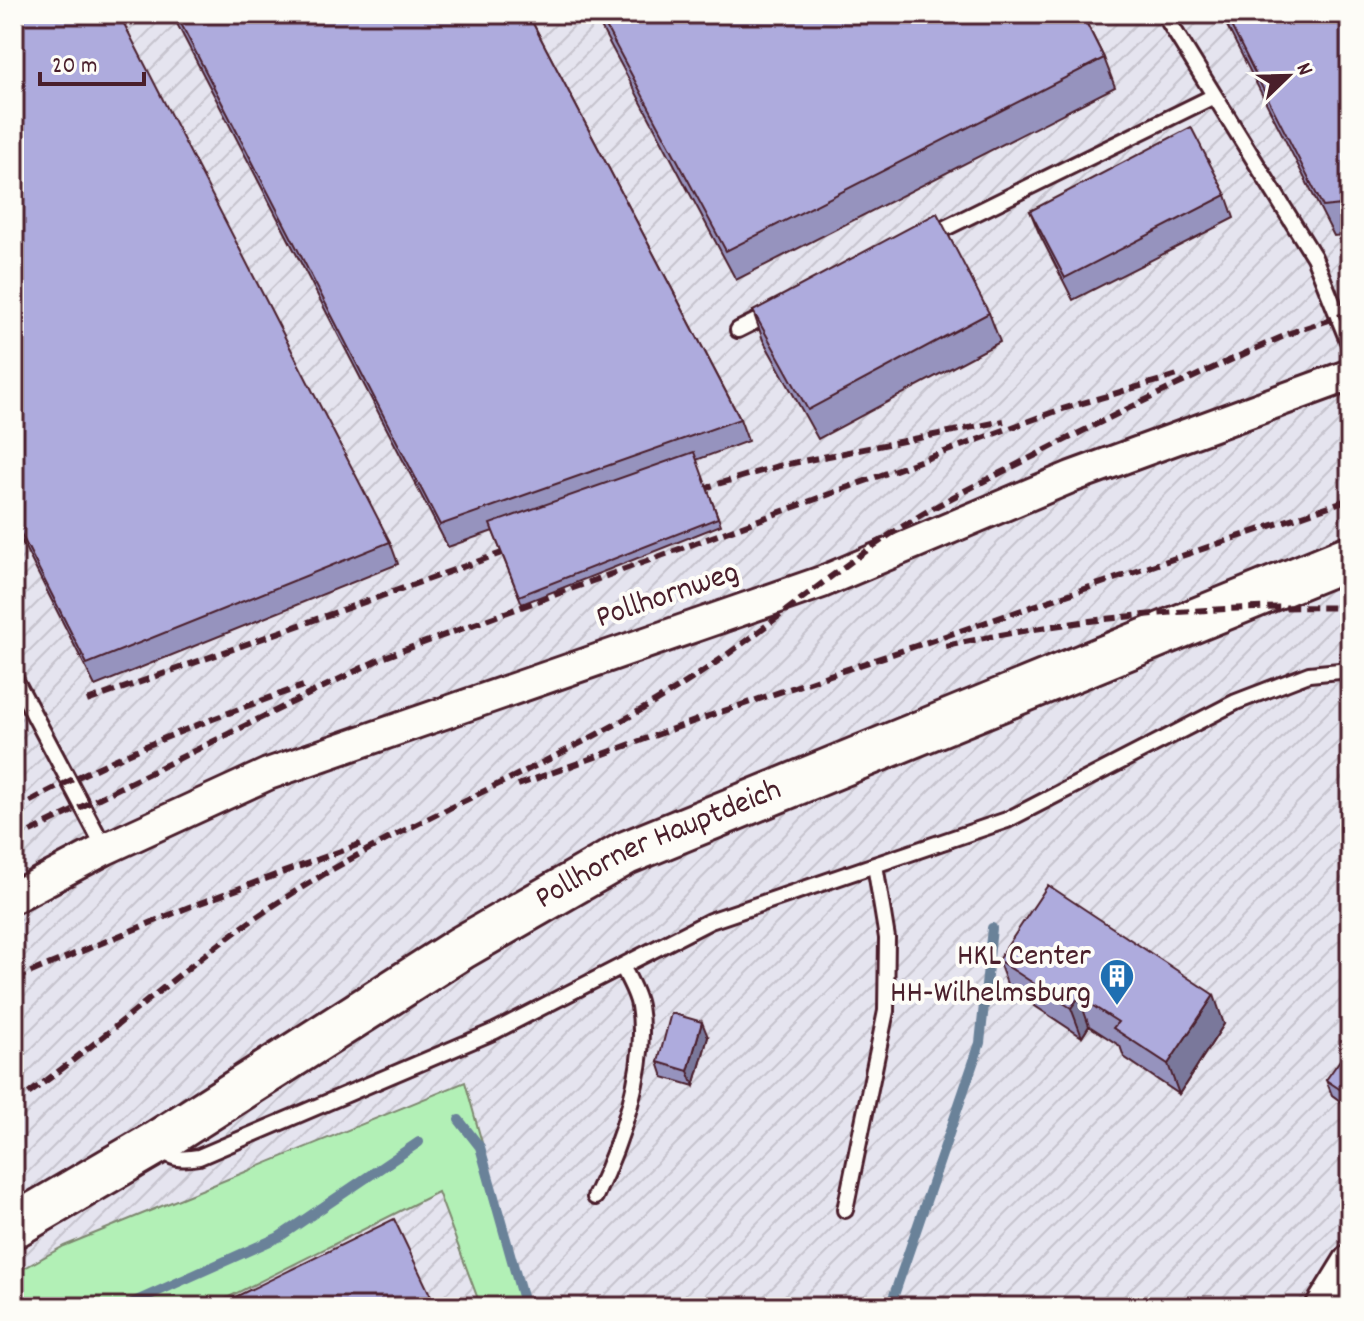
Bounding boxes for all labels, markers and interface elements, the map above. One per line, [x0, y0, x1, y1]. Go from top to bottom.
scale bar [40, 36, 144, 86]
north arrow [1248, 36, 1328, 116]
text: 20 m [52, 50, 98, 84]
text: N [1287, 58, 1320, 81]
street label: Pollhornweg [590, 551, 746, 643]
street label: Pollhorner Hauptdeich [527, 769, 789, 923]
place label: HKL Center HH-Wilhelmsburg [890, 935, 1091, 1018]
building icon: HKL Center HH-Wilhelmsburg [1098, 957, 1136, 1007]

